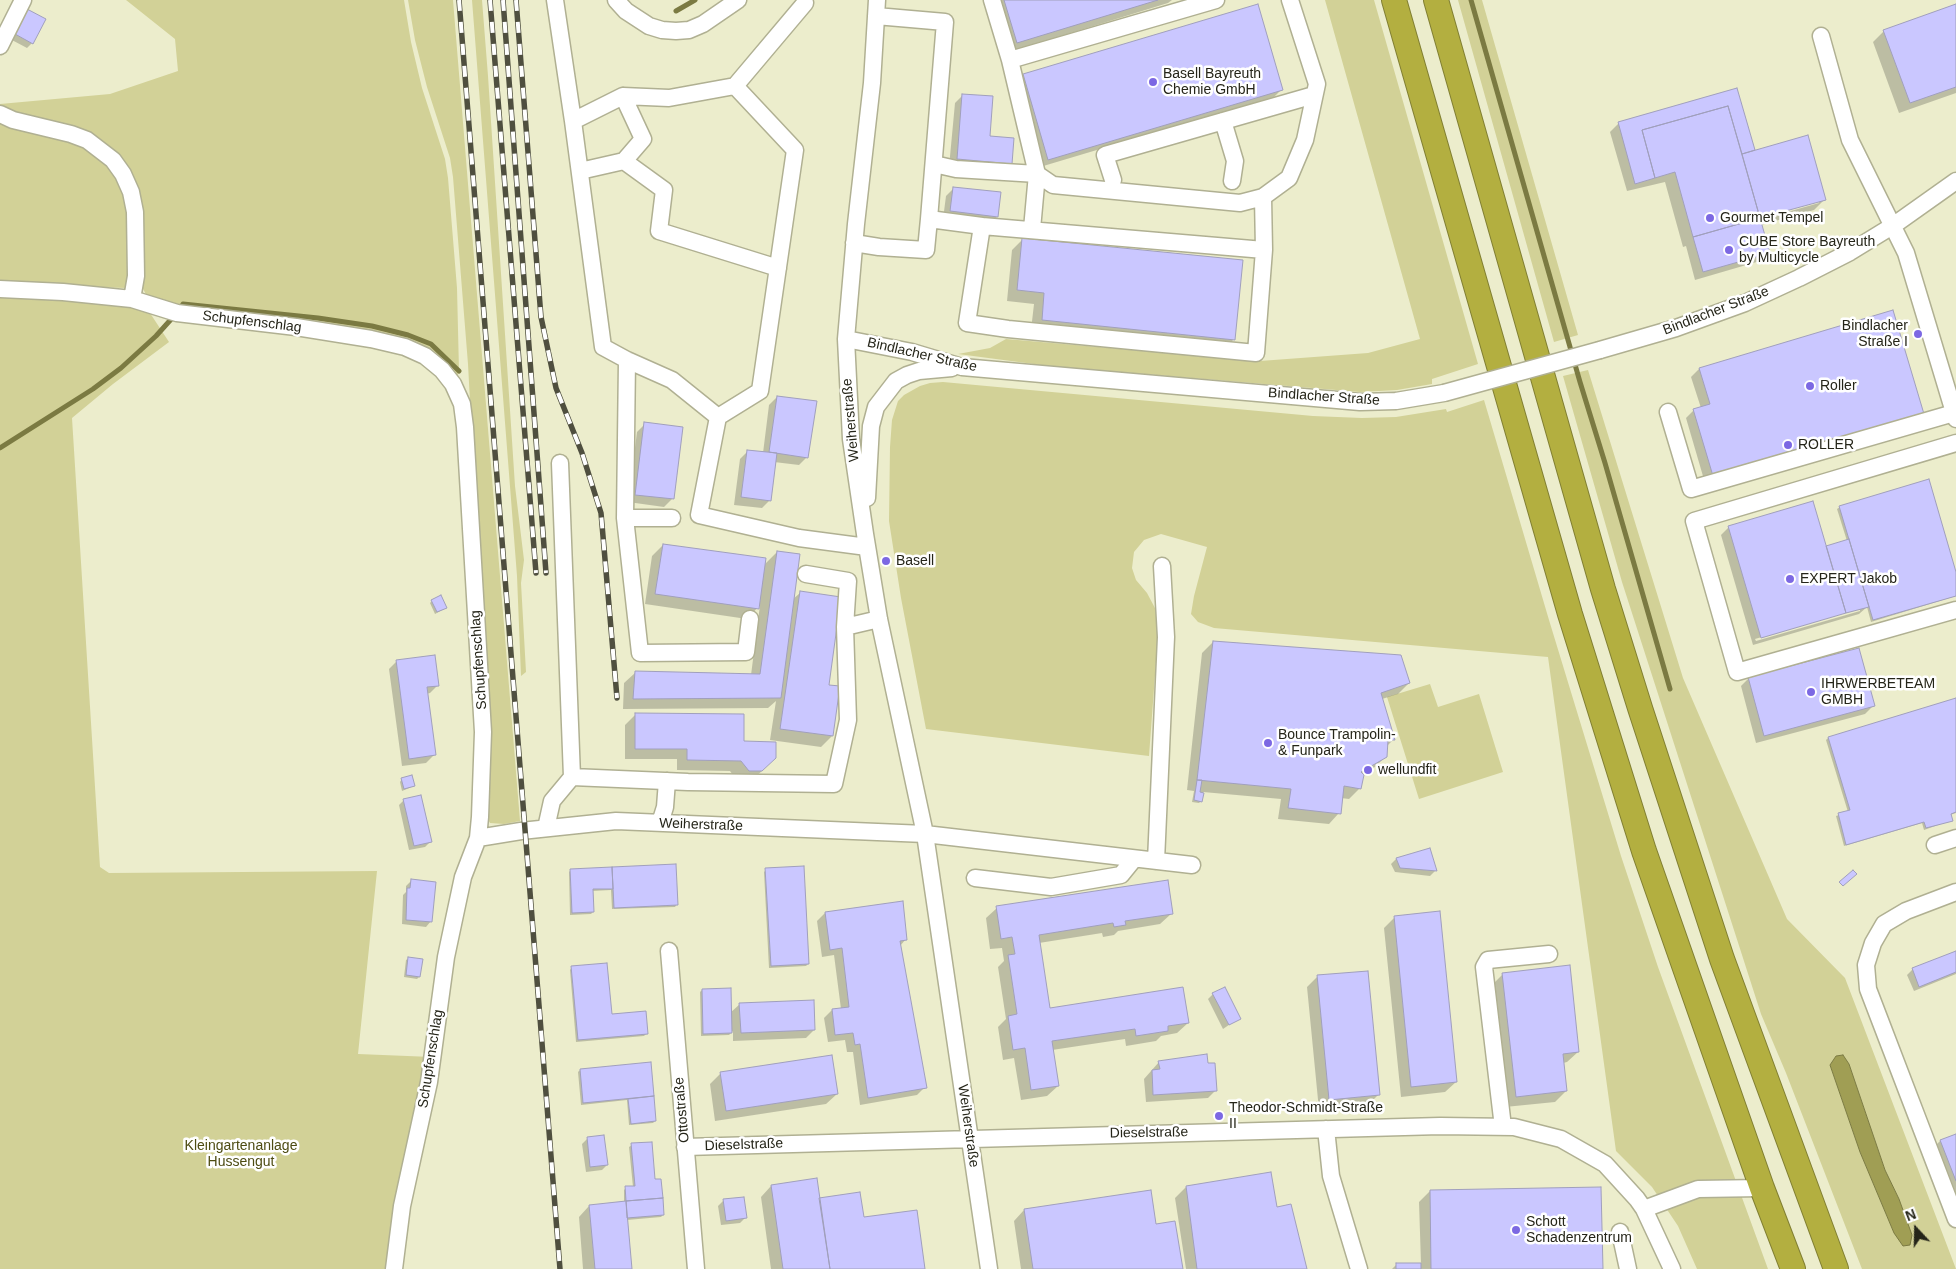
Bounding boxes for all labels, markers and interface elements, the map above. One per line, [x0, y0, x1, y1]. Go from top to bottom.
place label: Basell Bayreuth Chemie GmbH [1163, 66, 1261, 98]
marker: Basell Bayreuth Chemie GmbH [1147, 76, 1159, 88]
place label: Gourmet Tempel [1720, 210, 1823, 226]
marker: Gourmet Tempel [1704, 212, 1716, 224]
place label: CUBE Store Bayreuth by Multicycle [1739, 234, 1875, 266]
marker: CUBE Store Bayreuth by Multicycle [1723, 244, 1735, 256]
street label: Bindlacher Straße [1661, 283, 1771, 339]
street label: Schupfenschlag [202, 308, 302, 336]
place label: Bindlacher Straße I [1842, 318, 1908, 351]
marker: Bindlacher Straße I [1912, 328, 1924, 340]
street label: Bindlacher Straße [866, 334, 978, 376]
street label: Weiherstraße [839, 378, 863, 462]
place label: Roller [1820, 378, 1857, 394]
marker: Roller [1804, 380, 1816, 392]
street label: Bindlacher Straße [1268, 385, 1380, 409]
place label: ROLLER [1798, 437, 1854, 453]
marker: ROLLER [1782, 439, 1794, 451]
place label: Basell [896, 553, 934, 569]
marker: Basell [880, 555, 892, 567]
place label: EXPERT Jakob [1800, 571, 1897, 587]
marker: EXPERT Jakob [1784, 573, 1796, 585]
street label: Schupfenschlag [467, 610, 491, 710]
place label: IHRWERBETEAM GMBH [1821, 676, 1935, 709]
marker: IHRWERBETEAM GMBH [1805, 686, 1817, 698]
place label: Bounce Trampolin- & Funpark [1278, 727, 1396, 760]
marker: Bounce Trampolin- & Funpark [1262, 737, 1274, 749]
place label: wellundfit [1378, 762, 1436, 778]
marker: wellundfit [1362, 764, 1374, 776]
street label: Weiherstraße [659, 815, 743, 835]
street label: Schupfenschlag [415, 1008, 447, 1110]
street label: Ottostraße [671, 1076, 693, 1144]
street label: Weiherstraße [954, 1083, 982, 1169]
place label: Theodor-Schmidt-Straße II [1229, 1100, 1383, 1132]
marker: Theodor-Schmidt-Straße II [1213, 1110, 1225, 1122]
street label: Dieselstraße [1110, 1124, 1188, 1142]
street label: Dieselstraße [704, 1135, 784, 1155]
park label: Kleingartenanlage Hussengut [185, 1138, 297, 1170]
north arrow [1891, 1204, 1941, 1254]
text: N [1903, 1206, 1918, 1224]
place label: Schott Schadenzentrum [1526, 1214, 1632, 1246]
marker: Schott Schadenzentrum [1510, 1224, 1522, 1236]

